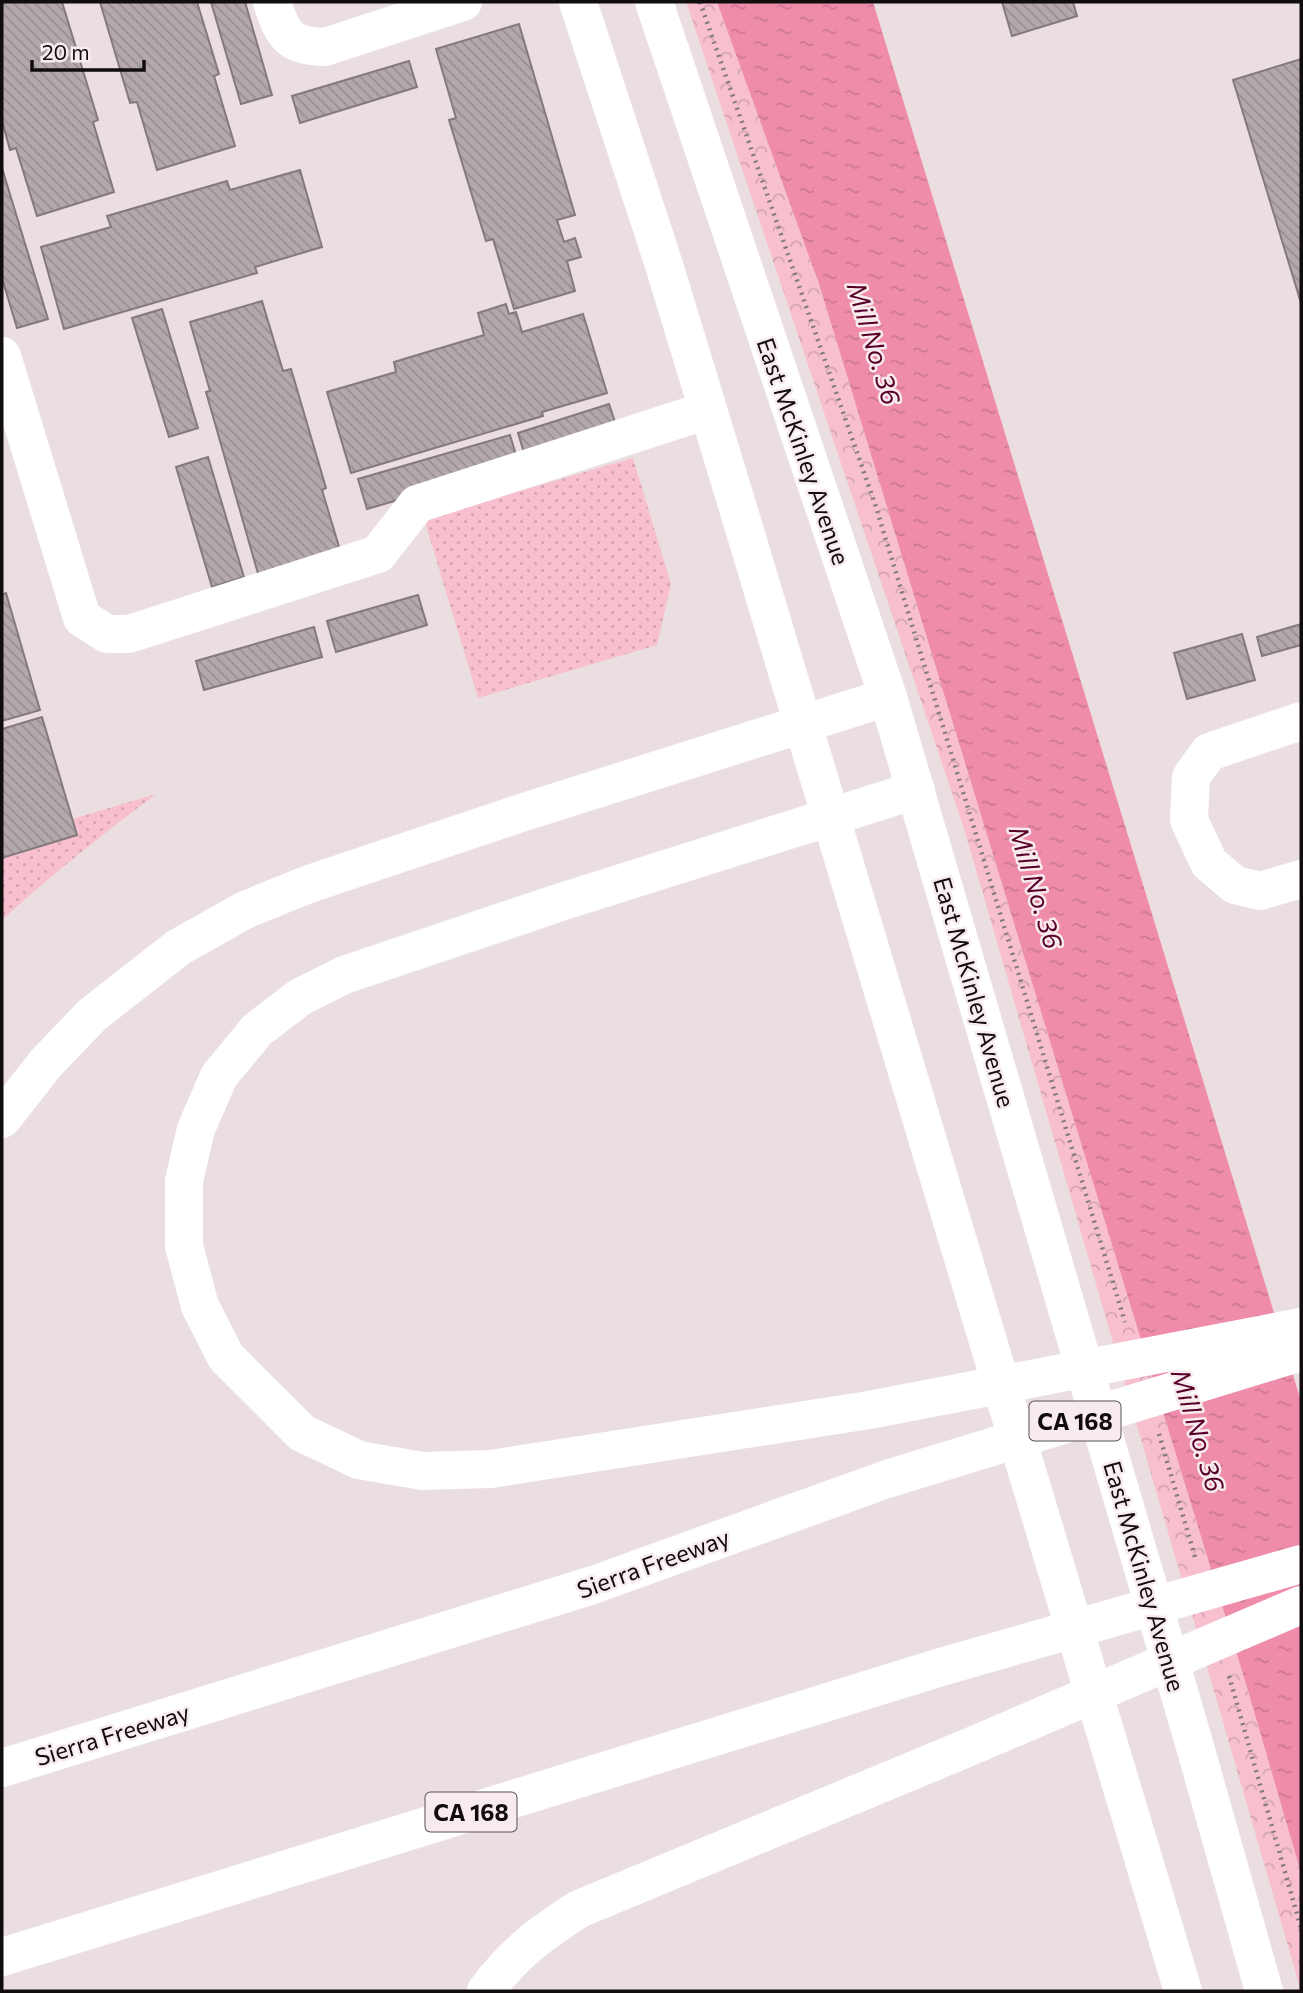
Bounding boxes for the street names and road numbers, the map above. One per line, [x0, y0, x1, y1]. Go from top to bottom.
street label: East McKinley Avenue [751, 334, 857, 568]
street label: East McKinley Avenue [928, 873, 1022, 1111]
road number: CA 168 [1030, 1402, 1120, 1440]
street label: East McKinley Avenue [1098, 1457, 1192, 1695]
street label: Sierra Freeway [573, 1522, 733, 1604]
street label: Sierra Freeway [31, 1697, 193, 1771]
road number: CA 168 [426, 1792, 516, 1831]

